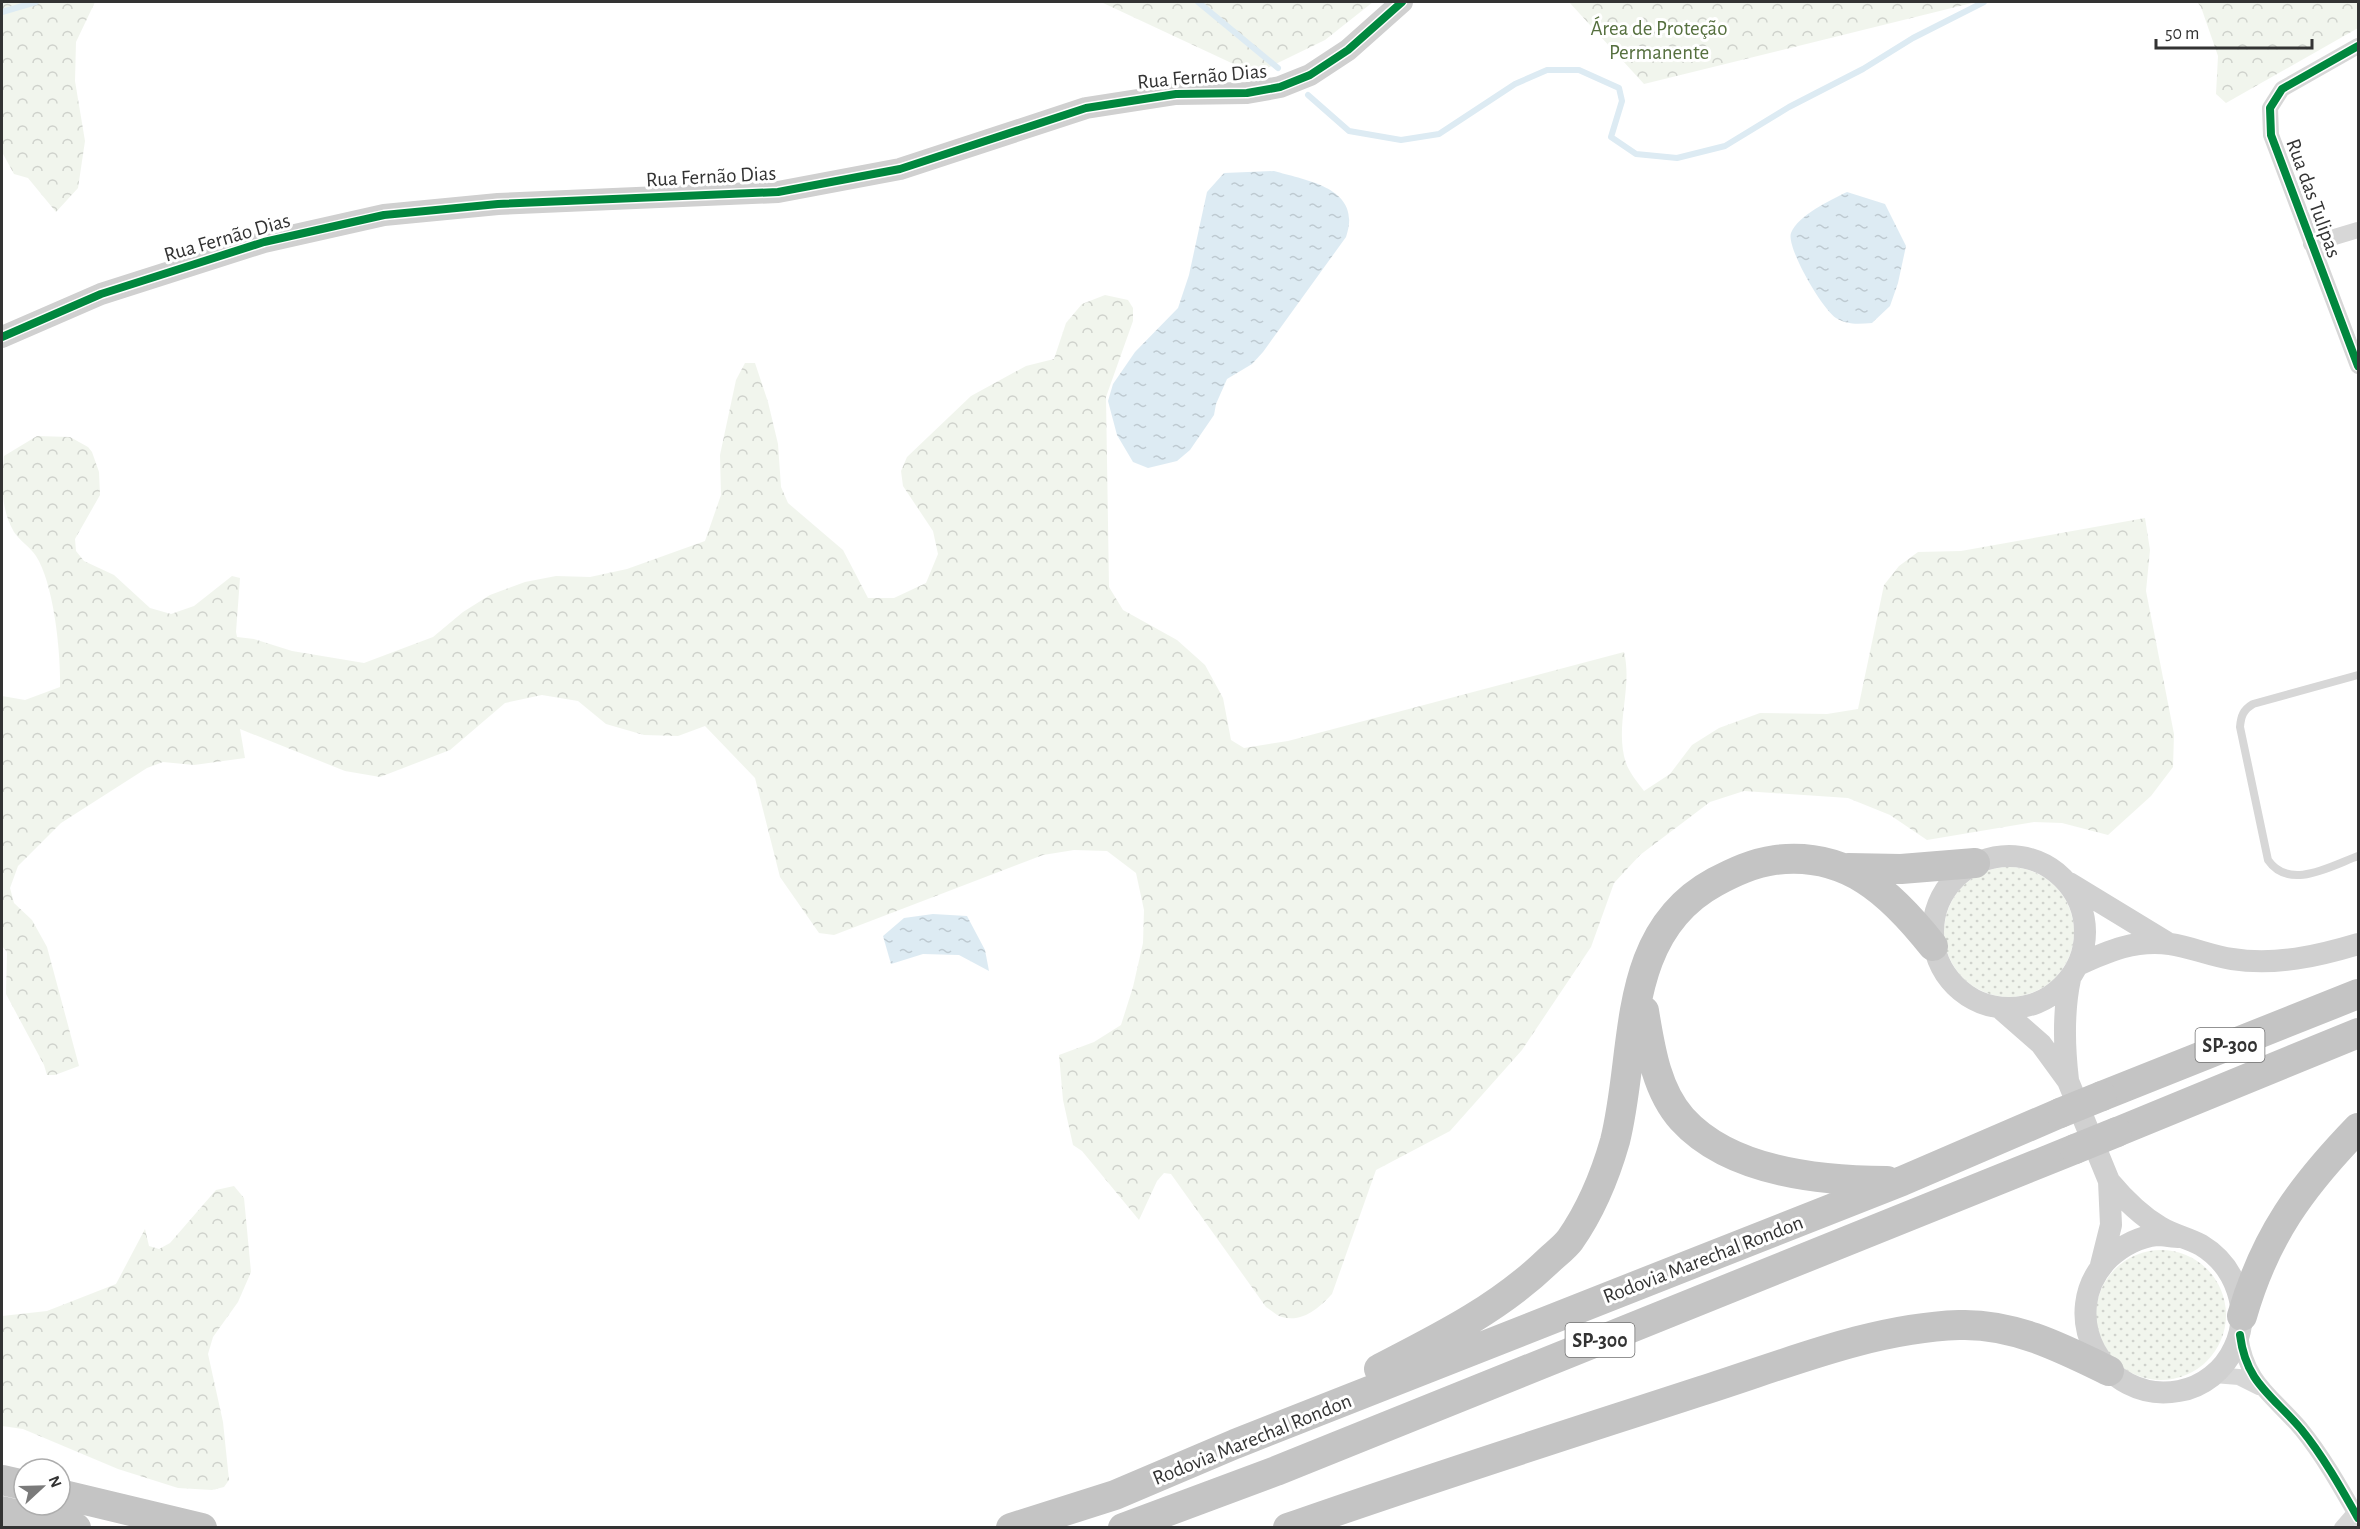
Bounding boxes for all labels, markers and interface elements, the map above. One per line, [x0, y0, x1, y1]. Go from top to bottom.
scale bar [2156, 12, 2312, 50]
park label: Área de Proteção Permanente [1590, 16, 1728, 63]
text: 50 m [2165, 25, 2199, 43]
street label: Rua Fernão Dias [1136, 60, 1268, 93]
street label: Rua das Tulipas [2282, 136, 2345, 260]
street label: Rua Fernão Dias [645, 163, 777, 190]
street label: Rua Fernão Dias [162, 209, 293, 266]
road number: SP-300 [2196, 1028, 2264, 1062]
street label: Rodovia Marechal Rondon [1600, 1212, 1806, 1307]
road number: SP-300 [1566, 1323, 1634, 1357]
street label: Rodovia Marechal Rondon [1150, 1390, 1355, 1489]
north arrow [12, 1457, 72, 1517]
text: N [45, 1474, 64, 1490]

